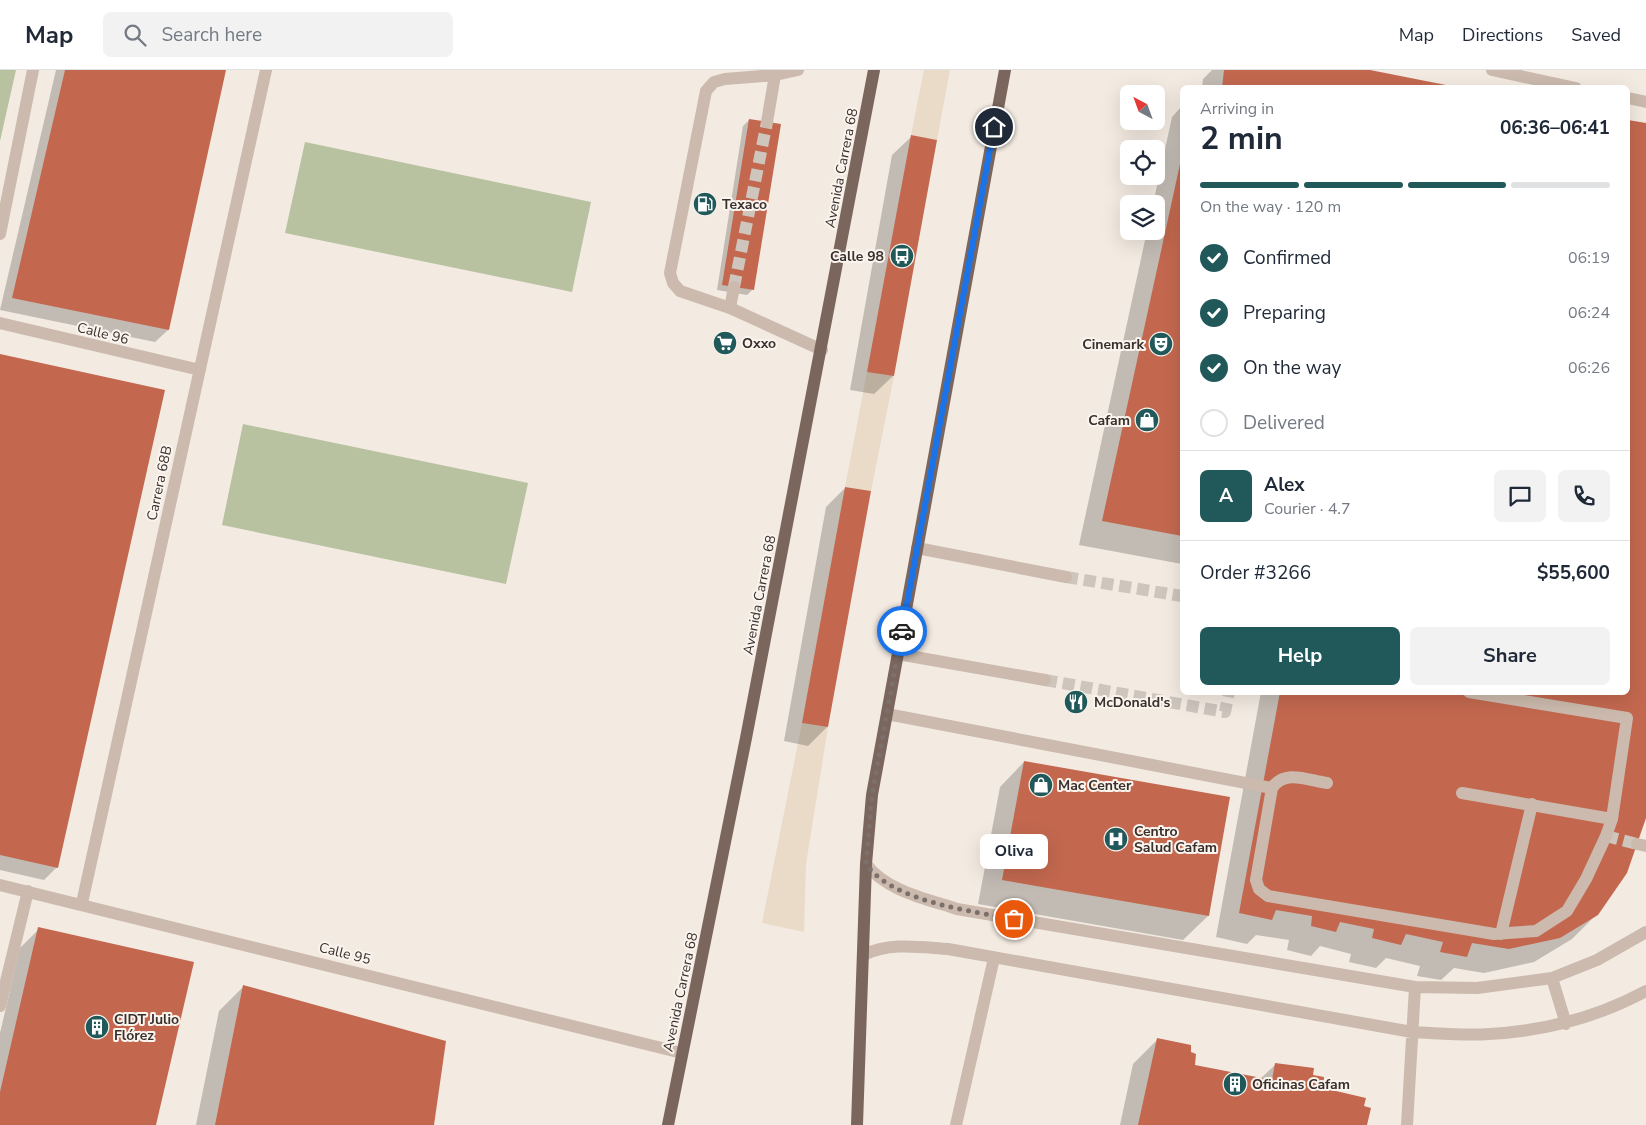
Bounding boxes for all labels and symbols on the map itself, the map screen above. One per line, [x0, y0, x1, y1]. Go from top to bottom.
north arrow [1120, 85, 1165, 130]
pin [973, 106, 1015, 148]
street label: Avenida Carrera 68 [821, 107, 862, 230]
fuel station icon: Texaco [692, 191, 718, 217]
place label: Texaco [722, 195, 767, 214]
bus stop icon: Calle 98 [889, 243, 915, 269]
place label: Calle 98 [830, 247, 884, 266]
street label: Calle 96 [75, 318, 131, 349]
supermarket icon: Oxxo [712, 330, 738, 356]
theatre icon: Cinemark [1148, 331, 1174, 357]
place label: Oxxo [742, 334, 776, 353]
place label: Cinemark [1082, 335, 1144, 354]
shop icon: Cafam [1134, 407, 1160, 433]
place label: Cafam [1088, 411, 1130, 430]
street label: Carrera 68B [142, 444, 177, 522]
street label: Avenida Carrera 68 [739, 534, 780, 657]
courier [877, 606, 927, 656]
restaurant icon: McDonald's [1063, 689, 1089, 715]
place label: McDonald's [1094, 693, 1171, 712]
shop icon: Mac Center [1028, 772, 1054, 798]
place label: Mac Center [1058, 776, 1132, 795]
place label: Centro Salud Cafam [1134, 822, 1217, 857]
hospital icon: Centro Salud Cafam [1103, 826, 1129, 852]
callout: Oliva [980, 834, 1048, 869]
pin [993, 898, 1035, 940]
street label: Avenida Carrera 68 [659, 931, 702, 1054]
street label: Calle 95 [317, 938, 373, 969]
place label: CIDT Julio Flórez [114, 1010, 179, 1045]
building icon: CIDT Julio Flórez [84, 1014, 110, 1040]
building icon: Oficinas Cafam [1222, 1071, 1248, 1097]
place label: Oficinas Cafam [1252, 1075, 1350, 1094]

